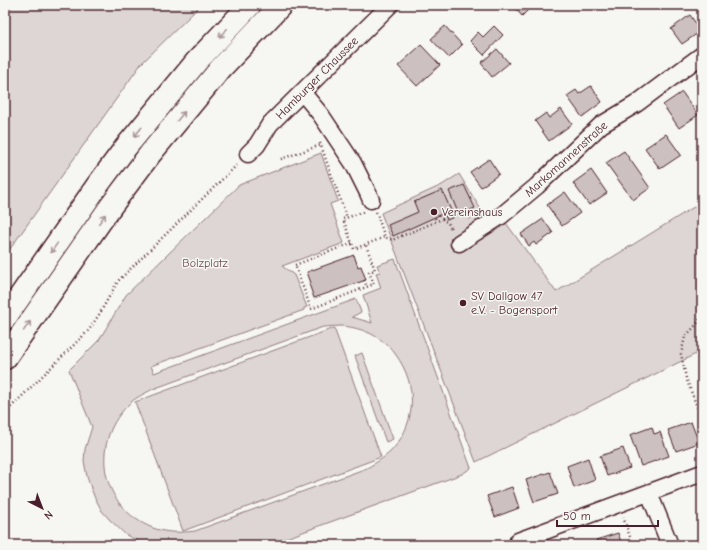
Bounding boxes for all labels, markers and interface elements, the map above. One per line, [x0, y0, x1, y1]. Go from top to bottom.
one-way arrow [218, 28, 228, 38]
street label: Hamburger Chaussee [273, 34, 361, 122]
one-way arrow [176, 111, 185, 122]
street label: Markomannenstraße [522, 118, 610, 200]
one-way arrow [134, 126, 143, 137]
place label: Vereinshaus [442, 205, 502, 219]
marker: Vereinshaus [429, 207, 439, 217]
one-way arrow [98, 214, 106, 225]
one-way arrow [50, 243, 58, 254]
park label: Bolzplatz [182, 256, 229, 270]
place label: SV Dallgow 47 e.V. - Bogensport [471, 289, 558, 317]
marker: SV Dallgow 47 e.V. - Bogensport [458, 298, 468, 308]
one-way arrow [23, 321, 31, 332]
north arrow [22, 488, 62, 528]
scale bar [557, 502, 658, 528]
text: N [41, 508, 55, 522]
text: 50 m [563, 509, 591, 523]

